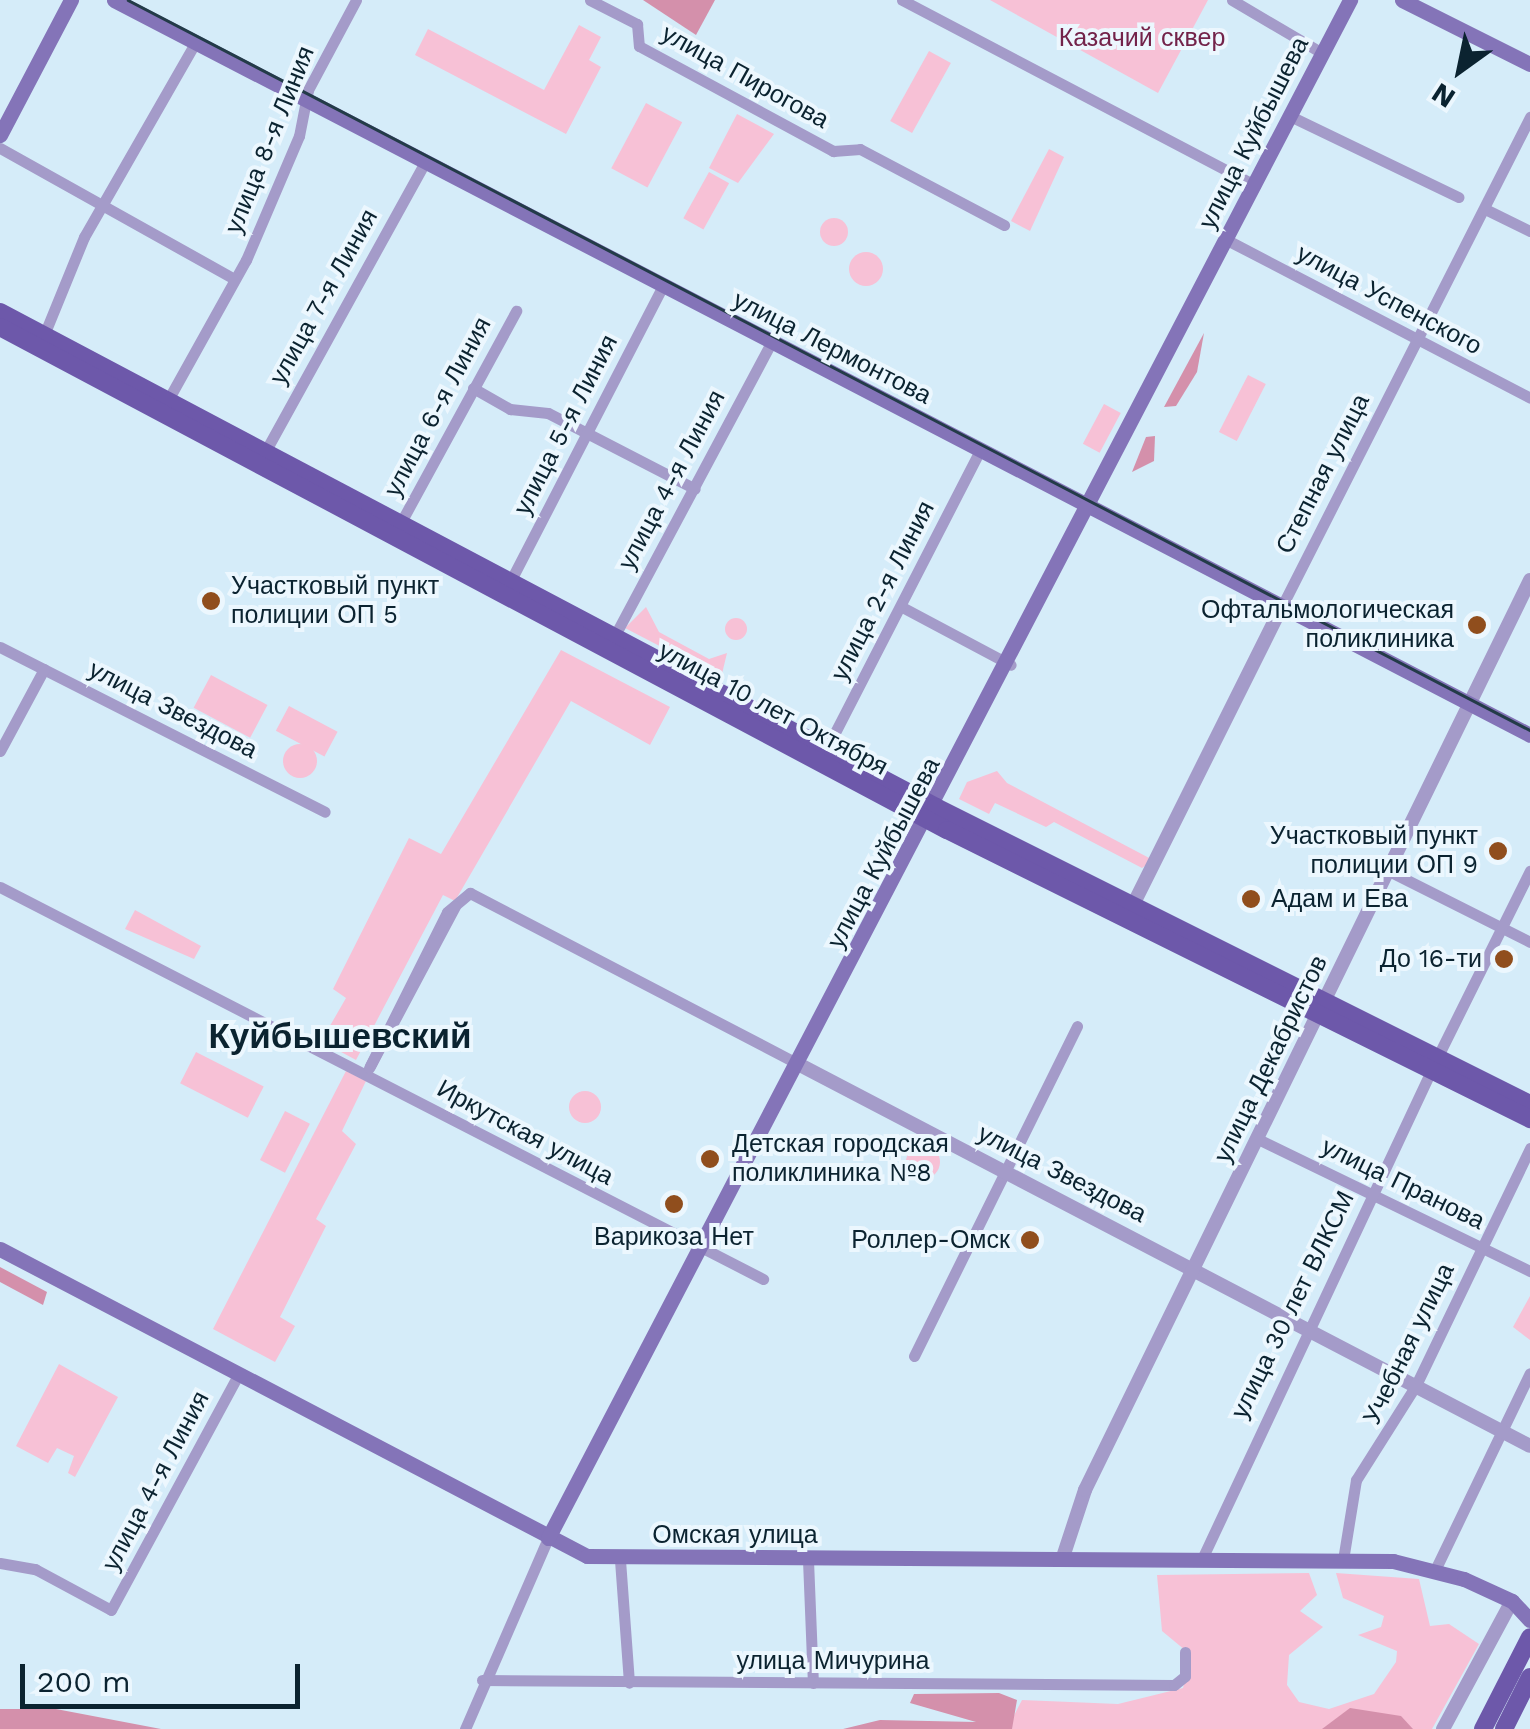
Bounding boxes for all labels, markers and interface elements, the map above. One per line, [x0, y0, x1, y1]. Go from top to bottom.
street label: улица Пирогова [656, 19, 834, 135]
north arrow [1410, 20, 1510, 120]
park label: Казачий сквер [1059, 23, 1225, 53]
street label: улица Куйбышева [1193, 32, 1315, 234]
street label: улица 8-я Линия [219, 42, 321, 238]
text: N [1426, 76, 1461, 115]
street label: улица 7-я Линия [263, 204, 385, 390]
street label: улица Успенского [1291, 239, 1487, 361]
street label: улица Лермонтова [728, 285, 936, 411]
street label: улица 6-я Линия [378, 312, 498, 502]
street label: улица 5-я Линия [508, 330, 624, 520]
street label: улица 4-я Линия [612, 385, 732, 575]
street label: Степная улица [1270, 389, 1376, 559]
street label: улица 2-я Линия [825, 496, 941, 686]
place label: Участковый пункт полиции ОП 5 [231, 572, 439, 631]
marker: Участковый пункт полиции ОП 5 [200, 590, 222, 612]
place label: Офтальмологическая поликлиника [1201, 596, 1454, 655]
marker: Офтальмологическая поликлиника [1464, 612, 1490, 638]
street label: улица 10 лет Октября [653, 636, 893, 782]
street label: улица Звездова [84, 655, 262, 765]
street label: улица Куйбышева [821, 753, 947, 953]
place label: Участковый пункт полиции ОП 9 [1270, 822, 1478, 881]
marker: Участковый пункт полиции ОП 9 [1487, 840, 1509, 862]
place label: Адам и Ева [1271, 884, 1408, 914]
marker: Адам и Ева [1240, 888, 1262, 910]
place label: До 16-ти [1379, 944, 1482, 974]
marker: До 16-ти [1491, 946, 1517, 972]
street label: улица Декабристов [1208, 951, 1334, 1167]
district label: Куйбышевский [208, 1015, 472, 1057]
street label: Иркутская улица [432, 1074, 618, 1192]
street label: улица Звездова [973, 1119, 1151, 1229]
place label: Детская городская поликлиника №8 [732, 1130, 949, 1189]
street label: улица Пранова [1317, 1132, 1489, 1236]
marker: Детская городская поликлиника №8 [697, 1146, 723, 1172]
street label: улица 30 лет ВЛКСМ [1225, 1186, 1361, 1424]
marker: Варикоза Нет [661, 1191, 687, 1217]
place label: Варикоза Нет [594, 1222, 754, 1252]
place label: Роллер-Омск [851, 1225, 1010, 1255]
marker: Роллер-Омск [1019, 1229, 1041, 1251]
street label: Учебная улица [1357, 1259, 1461, 1429]
street label: улица 4-я Линия [96, 1386, 216, 1576]
street label: Омская улица [652, 1520, 818, 1550]
scale bar [25, 1644, 305, 1706]
street label: улица Мичурина [737, 1646, 929, 1676]
text: 200 m [37, 1664, 131, 1699]

